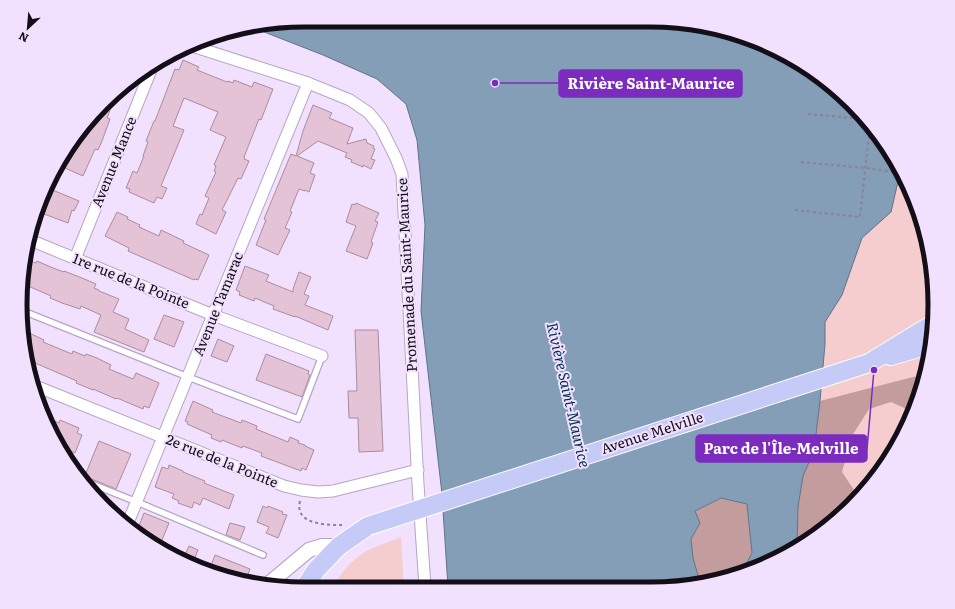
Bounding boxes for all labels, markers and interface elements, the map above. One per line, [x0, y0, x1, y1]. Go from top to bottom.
north arrow [8, 8, 48, 48]
text: N [16, 29, 31, 47]
callout: Rivière Saint-Maurice [559, 70, 742, 97]
text: Rivière Saint-Maurice [568, 71, 735, 94]
street label: Avenue Mance [86, 113, 140, 210]
street label: Promenade du Saint-Maurice [391, 178, 421, 372]
street label: 1re rue de la Pointe [70, 248, 193, 313]
street label: Avenue Tamarac [187, 249, 247, 359]
water label: Rivière Saint-Maurice [542, 320, 597, 470]
street label: Avenue Melville [598, 406, 705, 458]
street label: 2e rue de la Pointe [163, 428, 281, 492]
callout: Parc de l'Île-Melville [696, 435, 867, 462]
text: Parc de l'Île-Melville [703, 436, 859, 459]

